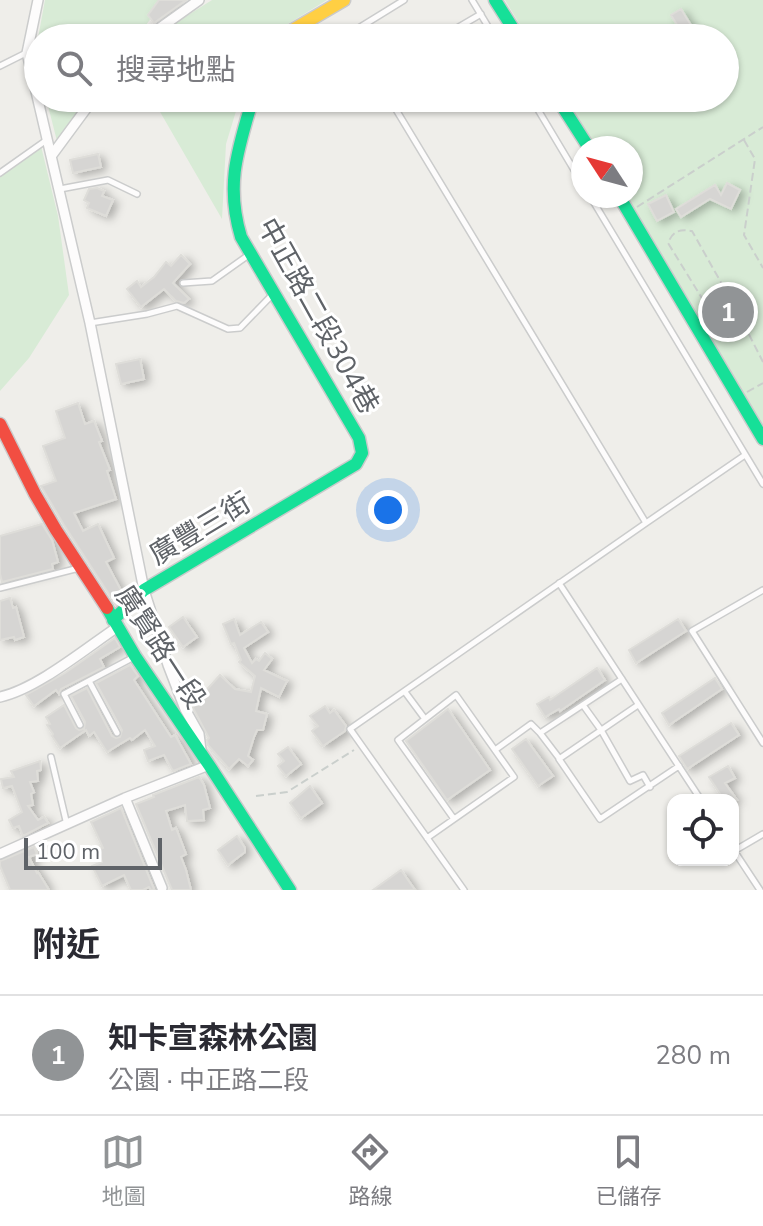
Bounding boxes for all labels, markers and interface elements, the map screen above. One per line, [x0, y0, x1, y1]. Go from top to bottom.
search box [24, 24, 739, 112]
icon: search [52, 46, 96, 90]
text: 搜尋地點 [116, 50, 236, 91]
north arrow [571, 136, 643, 208]
street label: 中正路二段304巷 [248, 211, 388, 421]
pin: 1 [702, 282, 754, 342]
street label: 廣豐三街 [142, 484, 258, 574]
your location [368, 490, 408, 530]
street label: 廣賢路一段 [106, 578, 214, 716]
map controls [667, 794, 739, 866]
button: locate [667, 794, 739, 866]
scale bar [24, 834, 162, 870]
text: 100 m [36, 837, 100, 867]
text: 附近 [32, 922, 100, 968]
text: 知卡宣森林公園 [108, 1018, 318, 1059]
text: 1 [50, 1038, 66, 1073]
text: 280 m [655, 1038, 731, 1073]
text: 公園 · 中正路二段 [108, 1063, 309, 1098]
tab: 地圖 [101, 1130, 146, 1212]
tab: 路線 [348, 1130, 393, 1212]
tab: 已儲存 [595, 1130, 662, 1212]

